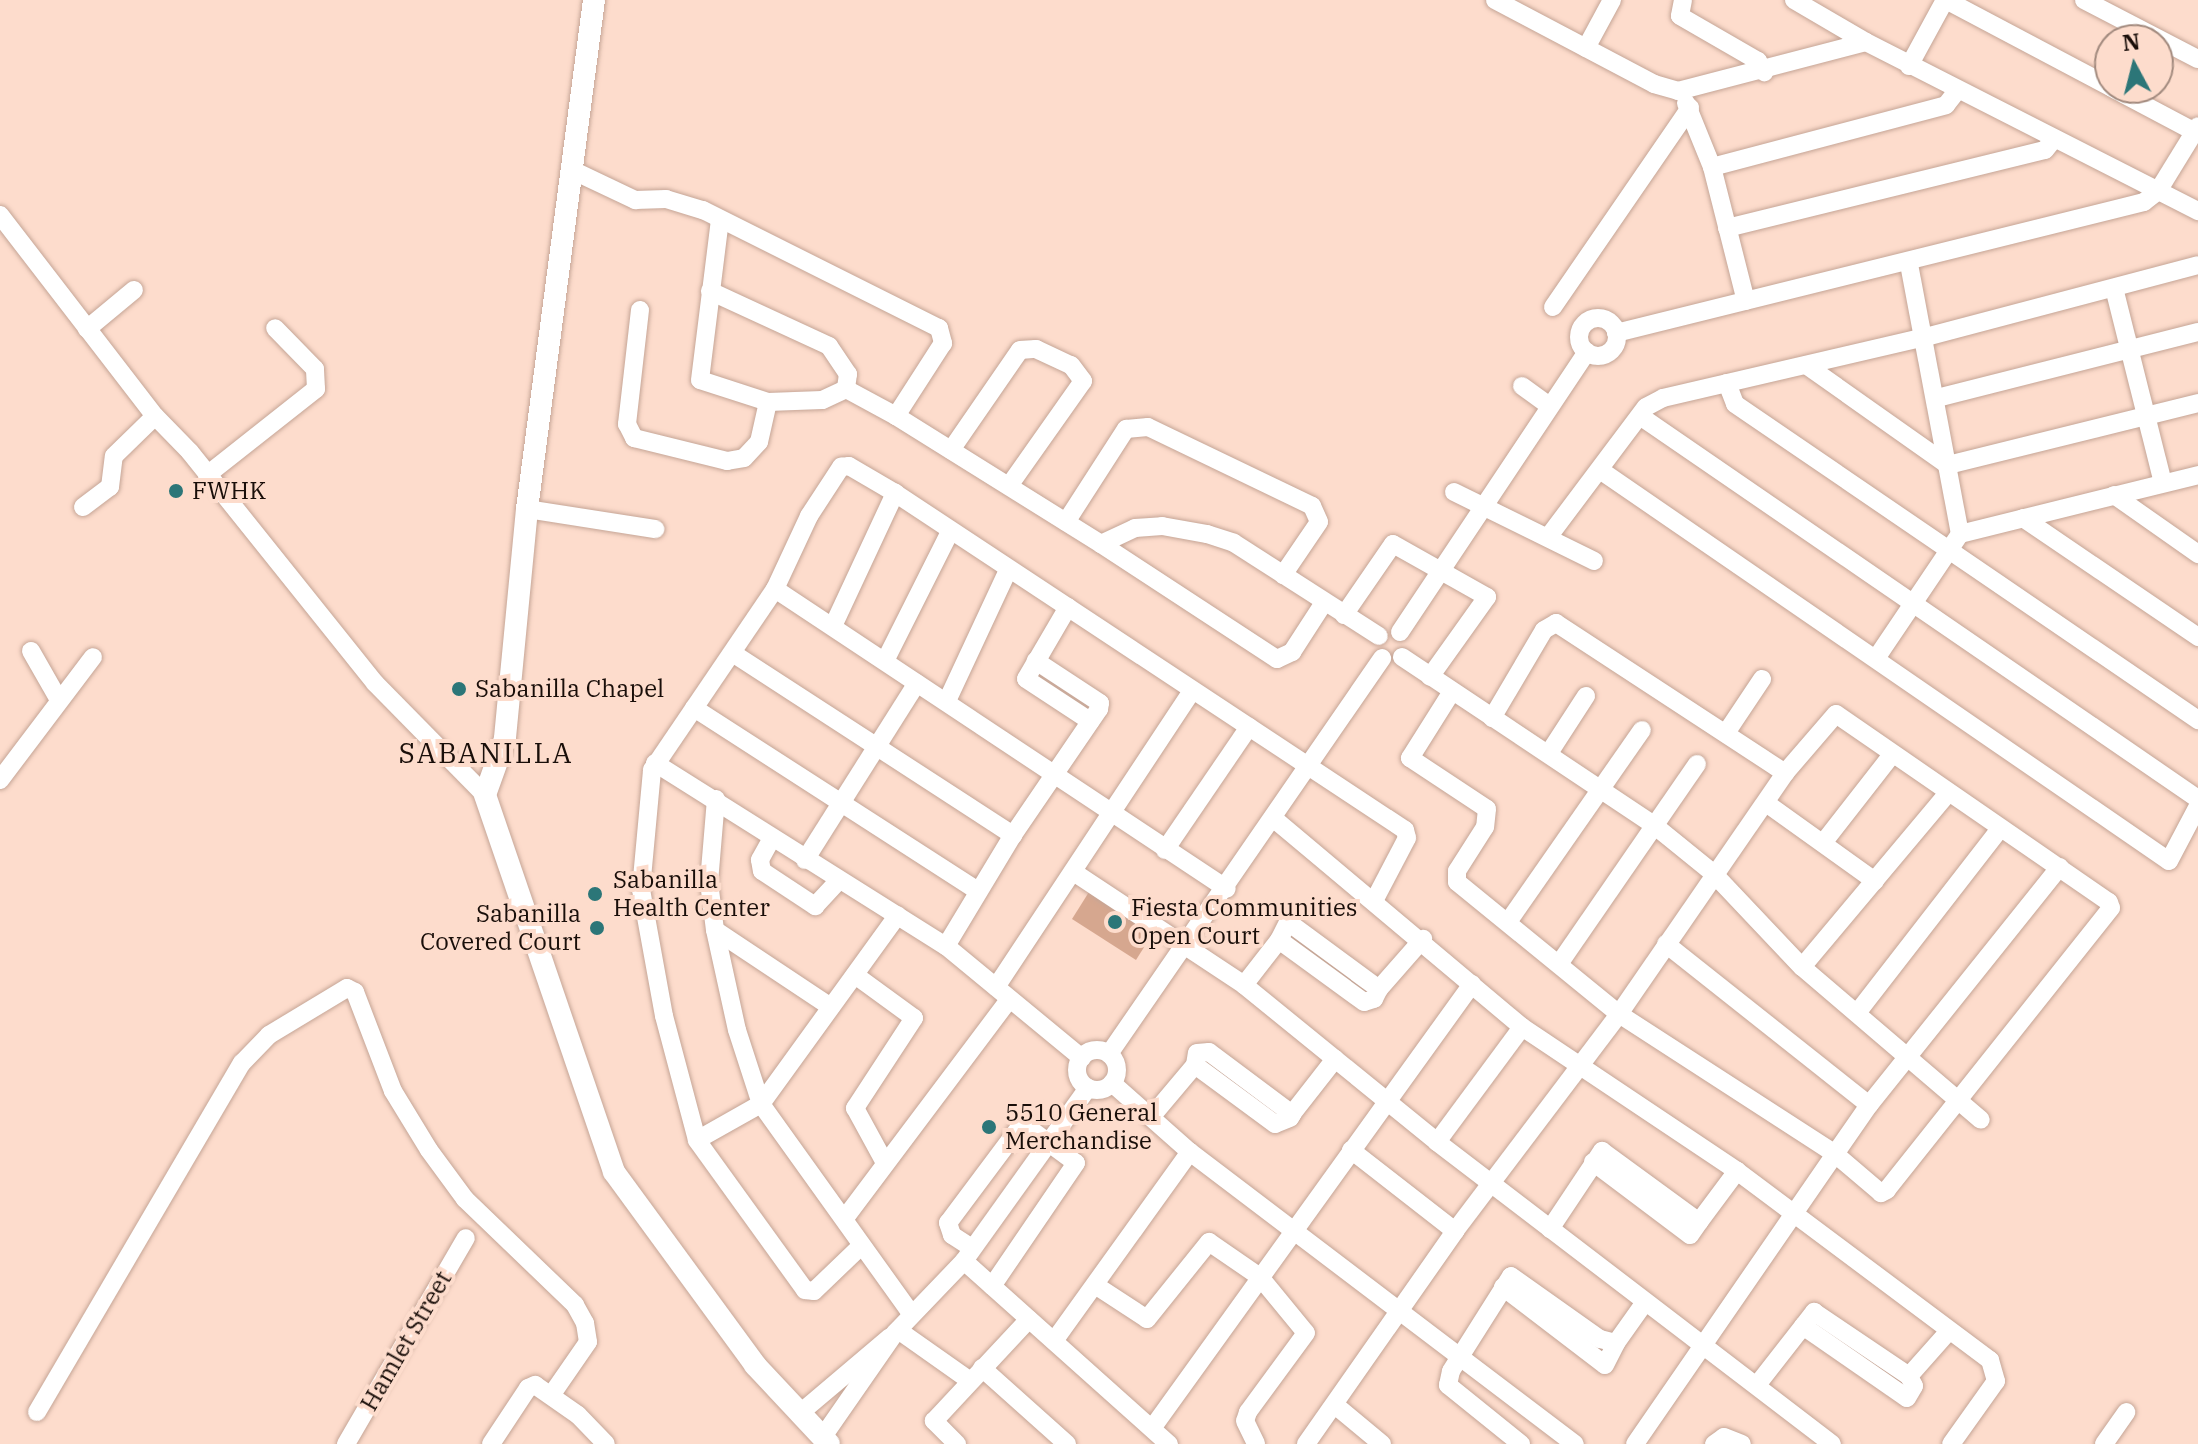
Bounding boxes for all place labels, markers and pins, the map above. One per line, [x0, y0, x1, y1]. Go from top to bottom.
place label: FWHK [192, 477, 266, 505]
marker: FWHK [167, 482, 185, 500]
place label: Sabanilla Chapel [475, 675, 664, 703]
marker: Sabanilla Chapel [450, 680, 468, 698]
place label: Sabanilla Health Center [613, 866, 770, 922]
marker: Sabanilla Health Center [584, 883, 606, 905]
place label: Fiesta Communities Open Court [1131, 894, 1358, 950]
place label: Sabanilla Covered Court [420, 900, 581, 956]
marker: Fiesta Communities Open Court [1106, 913, 1124, 931]
marker: Sabanilla Covered Court [588, 919, 606, 937]
place label: 5510 General Merchandise [1005, 1099, 1157, 1155]
marker: 5510 General Merchandise [980, 1118, 998, 1136]

